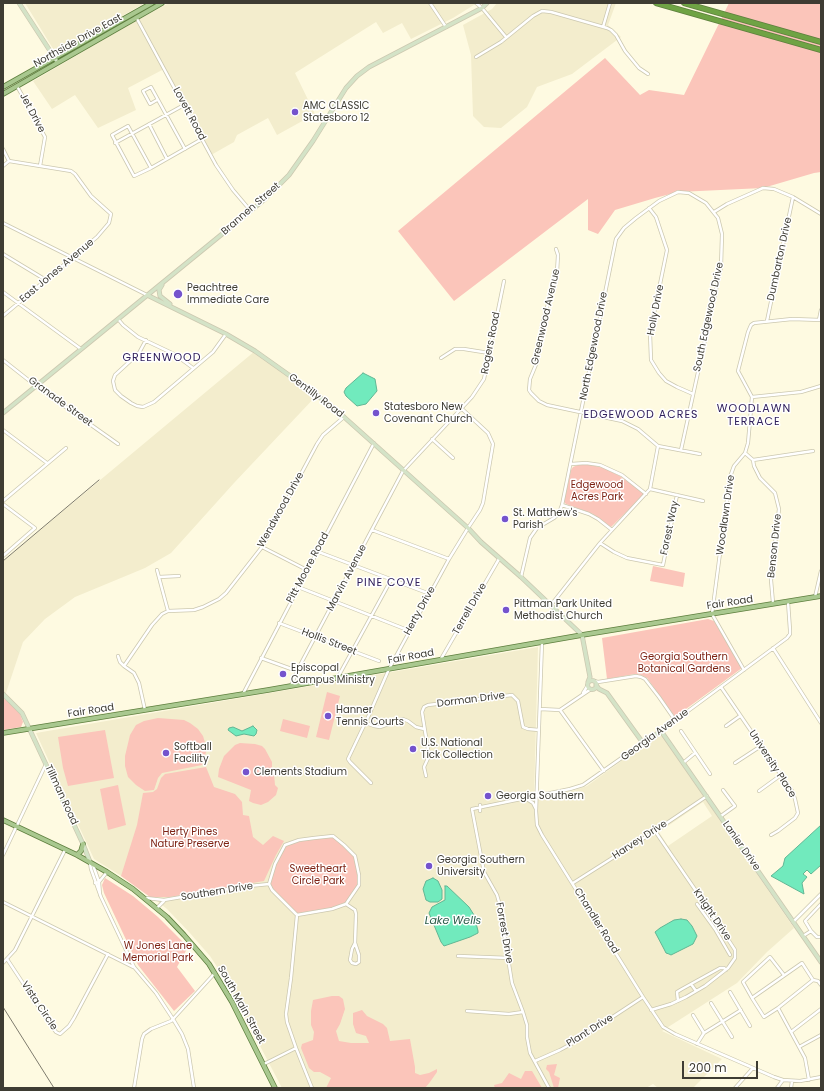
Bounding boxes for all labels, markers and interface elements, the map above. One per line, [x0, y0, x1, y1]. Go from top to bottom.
street label: Northside Drive East [32, 12, 124, 70]
street label: Lovett Road [170, 85, 208, 143]
street label: Jet Drive [17, 91, 47, 135]
place label: AMC CLASSIC Statesboro 12 [303, 100, 369, 124]
marker: AMC CLASSIC Statesboro 12 [290, 107, 300, 117]
street label: Brannen Street [219, 180, 283, 238]
street label: Dumbarton Drive [765, 216, 795, 302]
street label: East Jones Avenue [17, 236, 97, 306]
street label: South Edgewood Drive [692, 261, 726, 373]
street label: Greenwood Avenue [529, 268, 563, 366]
place label: Peachtree Immediate Care [187, 282, 269, 306]
street label: Holly Drive [645, 284, 667, 336]
marker: Peachtree Immediate Care [172, 288, 184, 300]
street label: North Edgewood Drive [578, 291, 610, 401]
street label: Rogers Road [479, 311, 503, 375]
district label: GREENWOOD [122, 351, 202, 365]
street label: Gentilly Road [286, 371, 346, 421]
street label: Granade Street [26, 375, 94, 429]
place label: Statesboro New Covenant Church [384, 401, 473, 424]
district label: WOODLAWN TERRACE [717, 402, 791, 428]
marker: Statesboro New Covenant Church [371, 408, 381, 418]
district label: EDGEWOOD ACRES [583, 408, 699, 422]
street label: Wendwood Drive [255, 470, 307, 550]
street label: Woodlawn Drive [714, 474, 738, 556]
park label: Edgewood Acres Park [571, 479, 623, 502]
street label: Forest Way [658, 500, 682, 556]
place label: St. Matthew's Parish [513, 507, 578, 530]
street label: Benson Drive [766, 513, 784, 579]
marker: St. Matthew's Parish [500, 514, 510, 524]
street label: Pitt Moore Road [284, 531, 332, 605]
street label: Marvin Avenue [324, 543, 370, 613]
district label: PINE COVE [357, 576, 421, 590]
street label: Terrell Drive [450, 581, 490, 637]
street label: Herty Drive [402, 585, 438, 637]
street label: Fair Road [706, 593, 754, 613]
place label: Pittman Park United Methodist Church [514, 598, 612, 622]
marker: Pittman Park United Methodist Church [501, 605, 511, 615]
street label: Hollis Street [300, 626, 358, 658]
street label: Fair Road [387, 647, 435, 667]
park label: Georgia Southern Botanical Gardens [638, 651, 730, 674]
place label: Episcopal Campus Ministry [291, 662, 375, 686]
marker: Episcopal Campus Ministry [278, 669, 288, 679]
street label: Dorman Drive [436, 690, 506, 710]
street label: Fair Road [67, 701, 115, 721]
place label: Hanner Tennis Courts [336, 704, 404, 728]
street label: Georgia Avenue [619, 707, 691, 763]
marker: Hanner Tennis Courts [323, 711, 333, 721]
street label: University Place [746, 728, 798, 800]
place label: U.S. National Tick Collection [421, 737, 493, 760]
place label: Softball Facility [174, 741, 212, 764]
marker: U.S. National Tick Collection [408, 744, 418, 754]
marker: Softball Facility [161, 748, 171, 758]
street label: Tillman Road [42, 763, 80, 827]
place label: Clements Stadium [254, 766, 347, 778]
marker: Clements Stadium [241, 767, 251, 777]
place label: Georgia Southern [496, 790, 584, 802]
marker: Georgia Southern [483, 791, 493, 801]
street label: Harvey Drive [610, 818, 670, 862]
street label: Lanier Drive [720, 819, 762, 873]
park label: Herty Pines Nature Preserve [150, 826, 230, 850]
place label: Georgia Southern University [437, 854, 525, 878]
marker: Georgia Southern University [424, 861, 434, 871]
park label: Sweetheart Circle Park [290, 863, 346, 886]
street label: Southern Drive [180, 880, 254, 904]
street label: Chandler Road [571, 886, 621, 956]
street label: Knight Drive [690, 887, 734, 943]
street label: Forrest Drive [493, 902, 515, 964]
water label: Lake Wells [425, 914, 481, 928]
park label: W Jones Lane Memorial Park [122, 940, 194, 964]
street label: South Main Street [215, 964, 267, 1046]
street label: Vista Circle [18, 979, 60, 1033]
street label: Plant Drive [564, 1012, 616, 1050]
scale bar [684, 1053, 760, 1079]
text: 200 m [689, 1059, 727, 1076]

